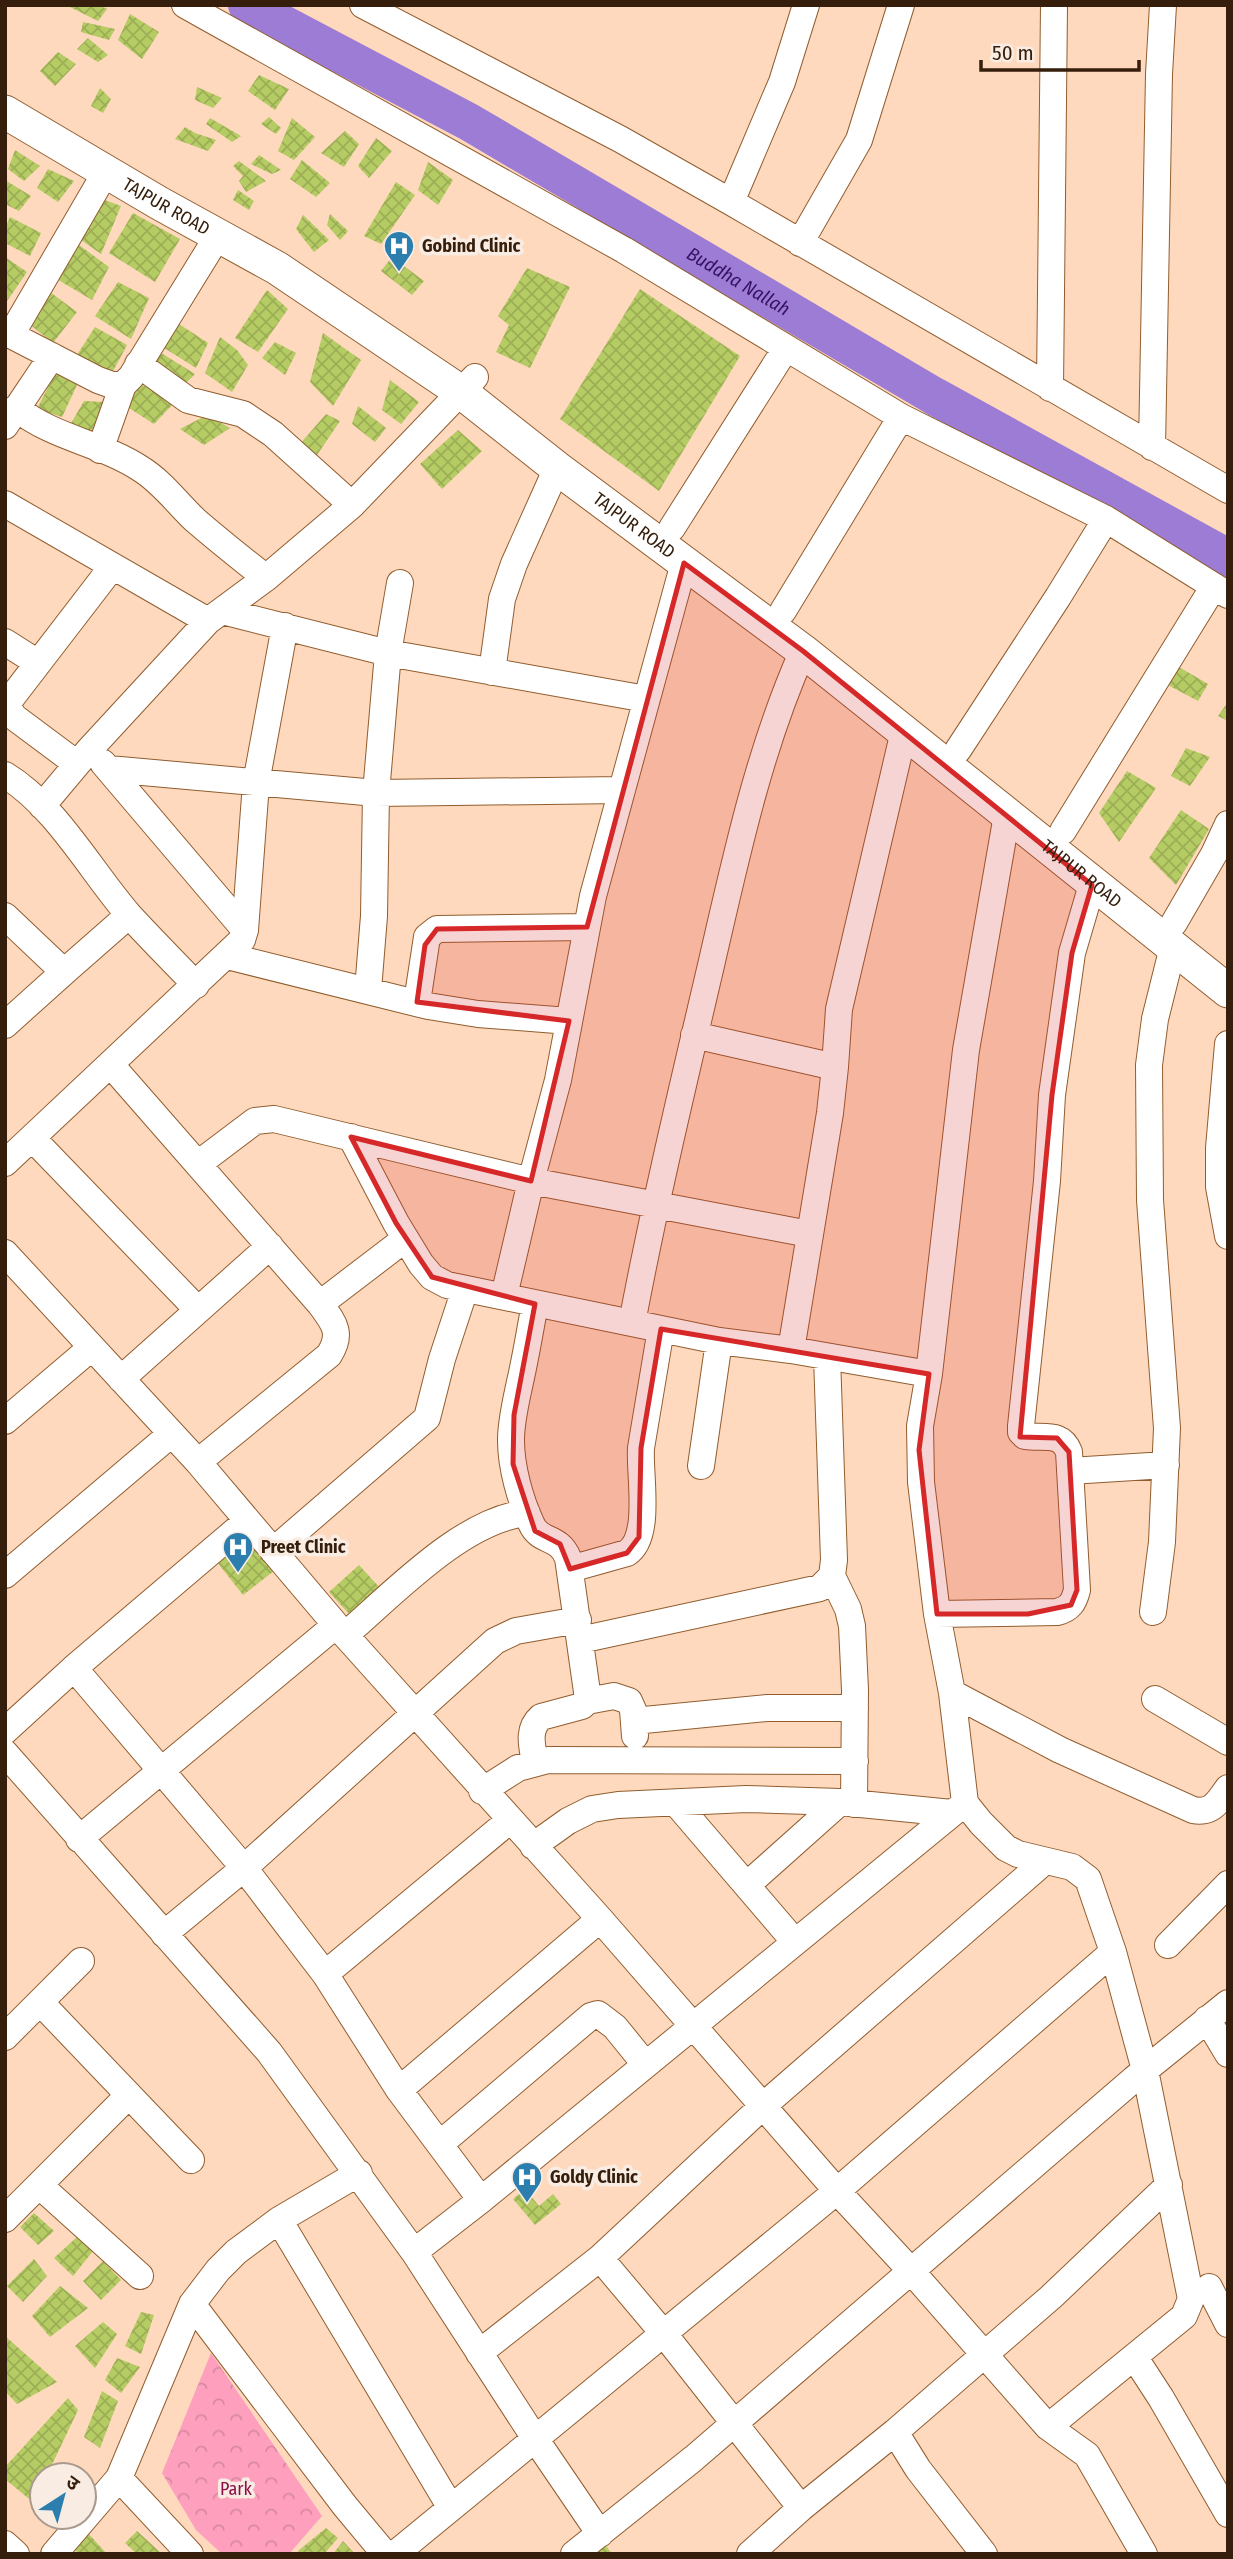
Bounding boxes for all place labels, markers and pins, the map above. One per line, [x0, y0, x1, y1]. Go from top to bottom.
hospital icon: Gobind Clinic [382, 229, 416, 273]
place label: Gobind Clinic [422, 235, 521, 257]
hospital icon: Preet Clinic [221, 1530, 255, 1574]
place label: Preet Clinic [261, 1536, 346, 1558]
hospital icon: Goldy Clinic [510, 2160, 544, 2204]
place label: Goldy Clinic [550, 2166, 638, 2188]

